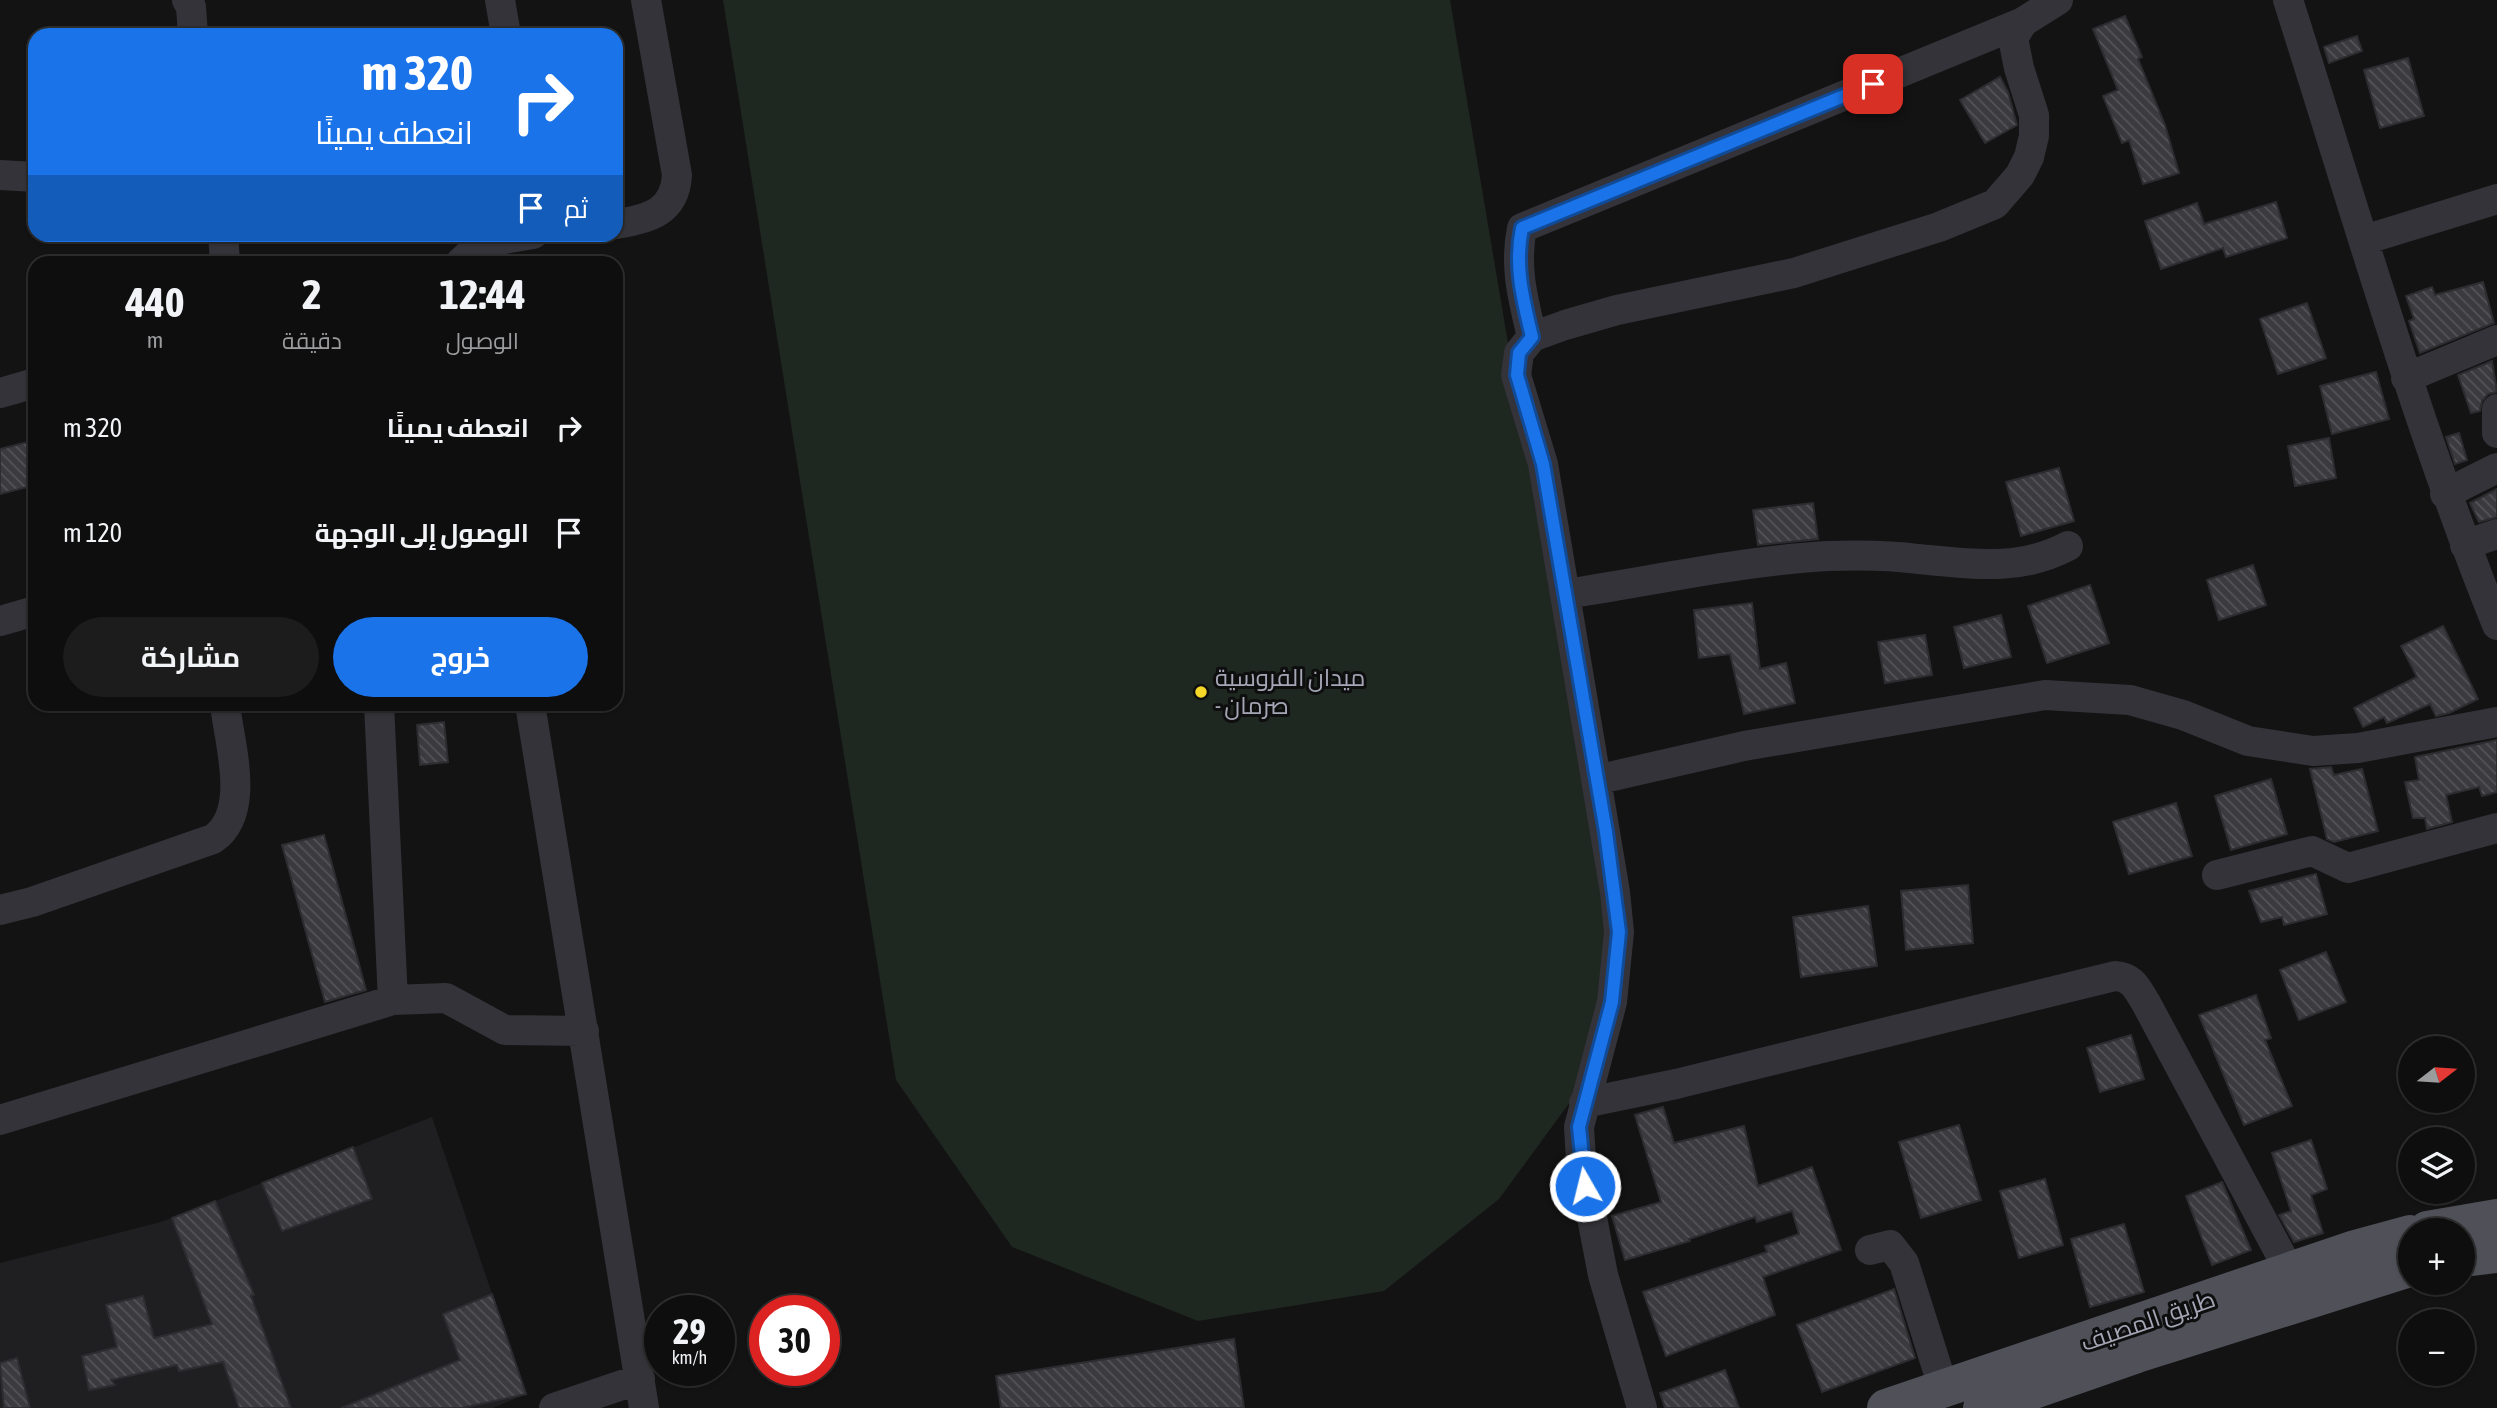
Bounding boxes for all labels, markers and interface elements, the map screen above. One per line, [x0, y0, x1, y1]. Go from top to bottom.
text: 320 m [362, 44, 473, 100]
pin [1843, 54, 1903, 114]
icon: right [497, 56, 588, 147]
icon: arrive [1854, 65, 1892, 103]
text: انعطف يمينًا [315, 114, 473, 151]
icon: arrive [512, 189, 550, 227]
text: ثم [564, 194, 588, 224]
text: 2 [302, 270, 322, 318]
text: 12:44 [439, 270, 526, 318]
text: 440 [125, 278, 185, 326]
text: m [147, 327, 163, 353]
text: دقيقة [282, 328, 342, 354]
text: الوصول [446, 328, 519, 354]
icon: right [550, 409, 588, 447]
text: 320 m [63, 413, 122, 443]
text: انعطف يمينًا [387, 413, 529, 443]
icon: arrive [550, 514, 588, 552]
text: 120 m [63, 518, 122, 548]
text: الوصول إلى الوجهة [315, 518, 529, 548]
button: مشاركة [63, 617, 319, 697]
button: خروج [333, 617, 588, 697]
place label: ميدان الفروسية - صرمان [1215, 664, 1365, 720]
marker: ميدان الفروسية - صرمان [1193, 684, 1209, 700]
north arrow [2398, 1036, 2474, 1113]
map controls [2398, 1036, 2475, 1386]
button: layers [2398, 1127, 2475, 1204]
position arrow [1548, 1149, 1622, 1223]
button: + [2398, 1218, 2475, 1295]
street label: طريق المصيف [2077, 1285, 2219, 1358]
speed limit sign: 30 [749, 1295, 840, 1386]
button: − [2398, 1309, 2475, 1386]
text: 29 [673, 1311, 706, 1351]
text: km/h [672, 1347, 707, 1368]

